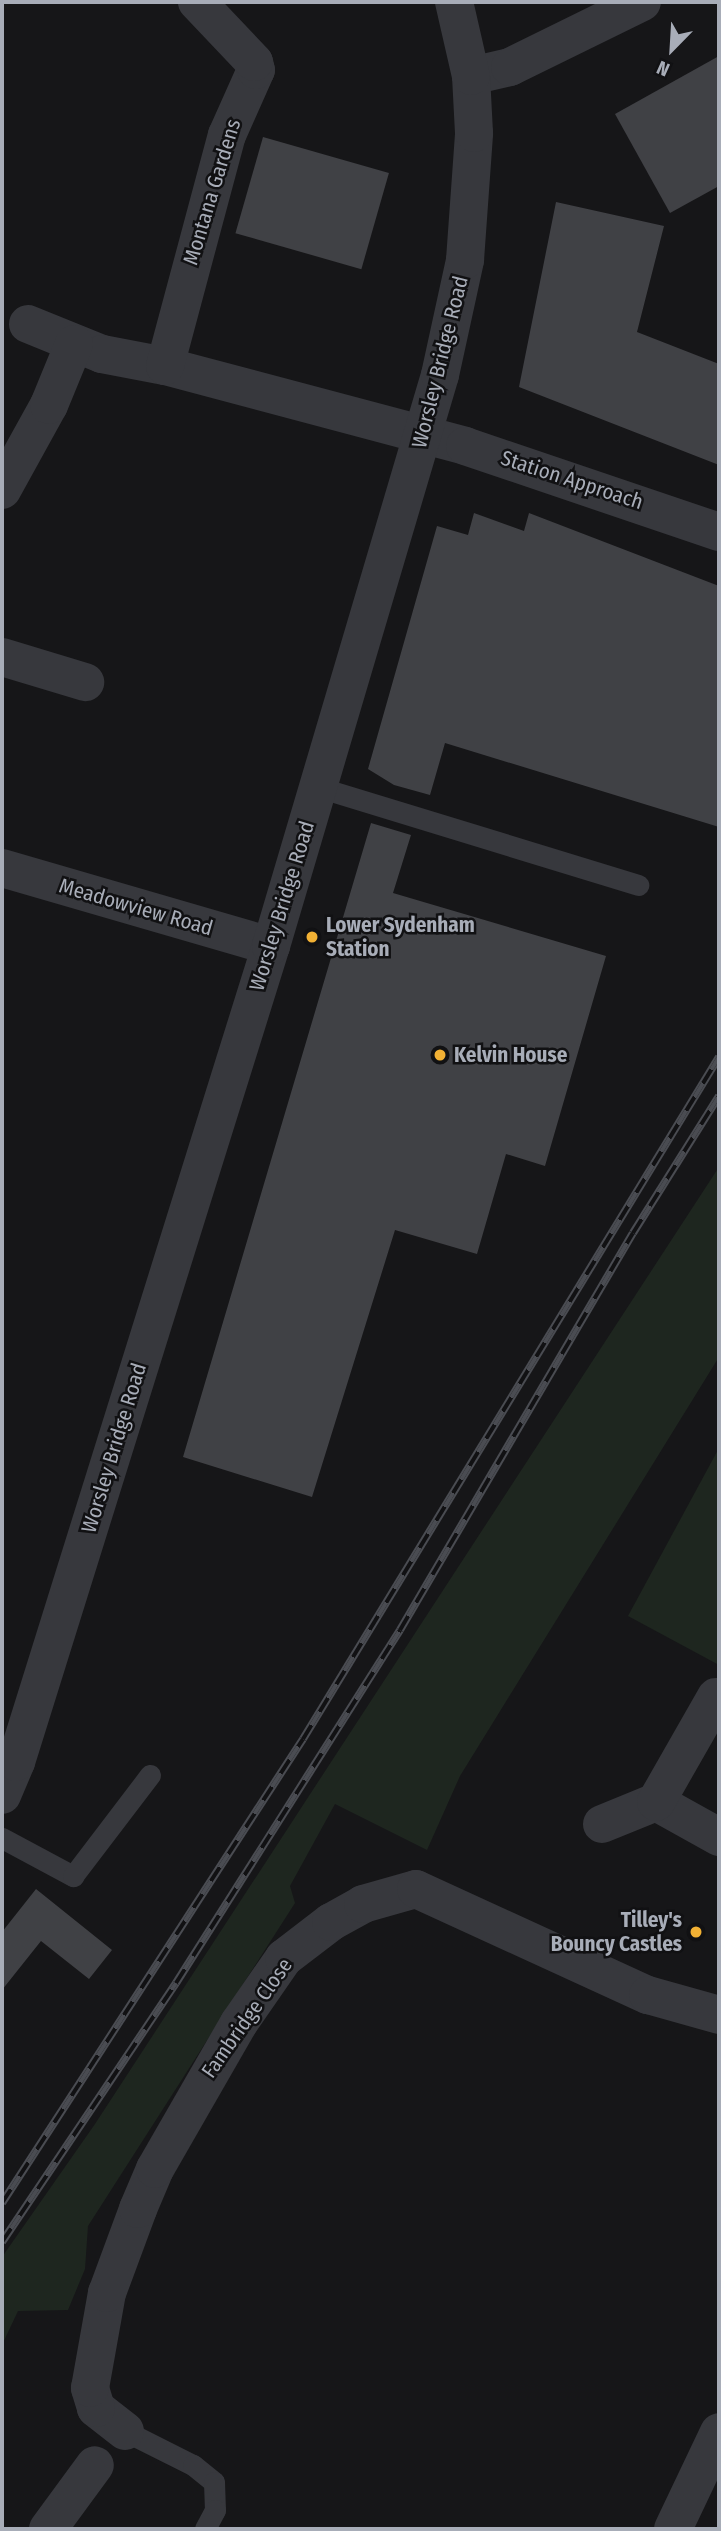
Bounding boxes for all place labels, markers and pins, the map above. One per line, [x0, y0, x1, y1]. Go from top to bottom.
place label: Lower Sydenham Station [326, 912, 475, 962]
marker: Lower Sydenham Station [304, 929, 320, 945]
place label: Kelvin House [454, 1042, 567, 1068]
marker: Kelvin House [432, 1047, 448, 1063]
place label: Tilley's Bouncy Castles [551, 1907, 682, 1957]
marker: Tilley's Bouncy Castles [688, 1924, 704, 1940]

